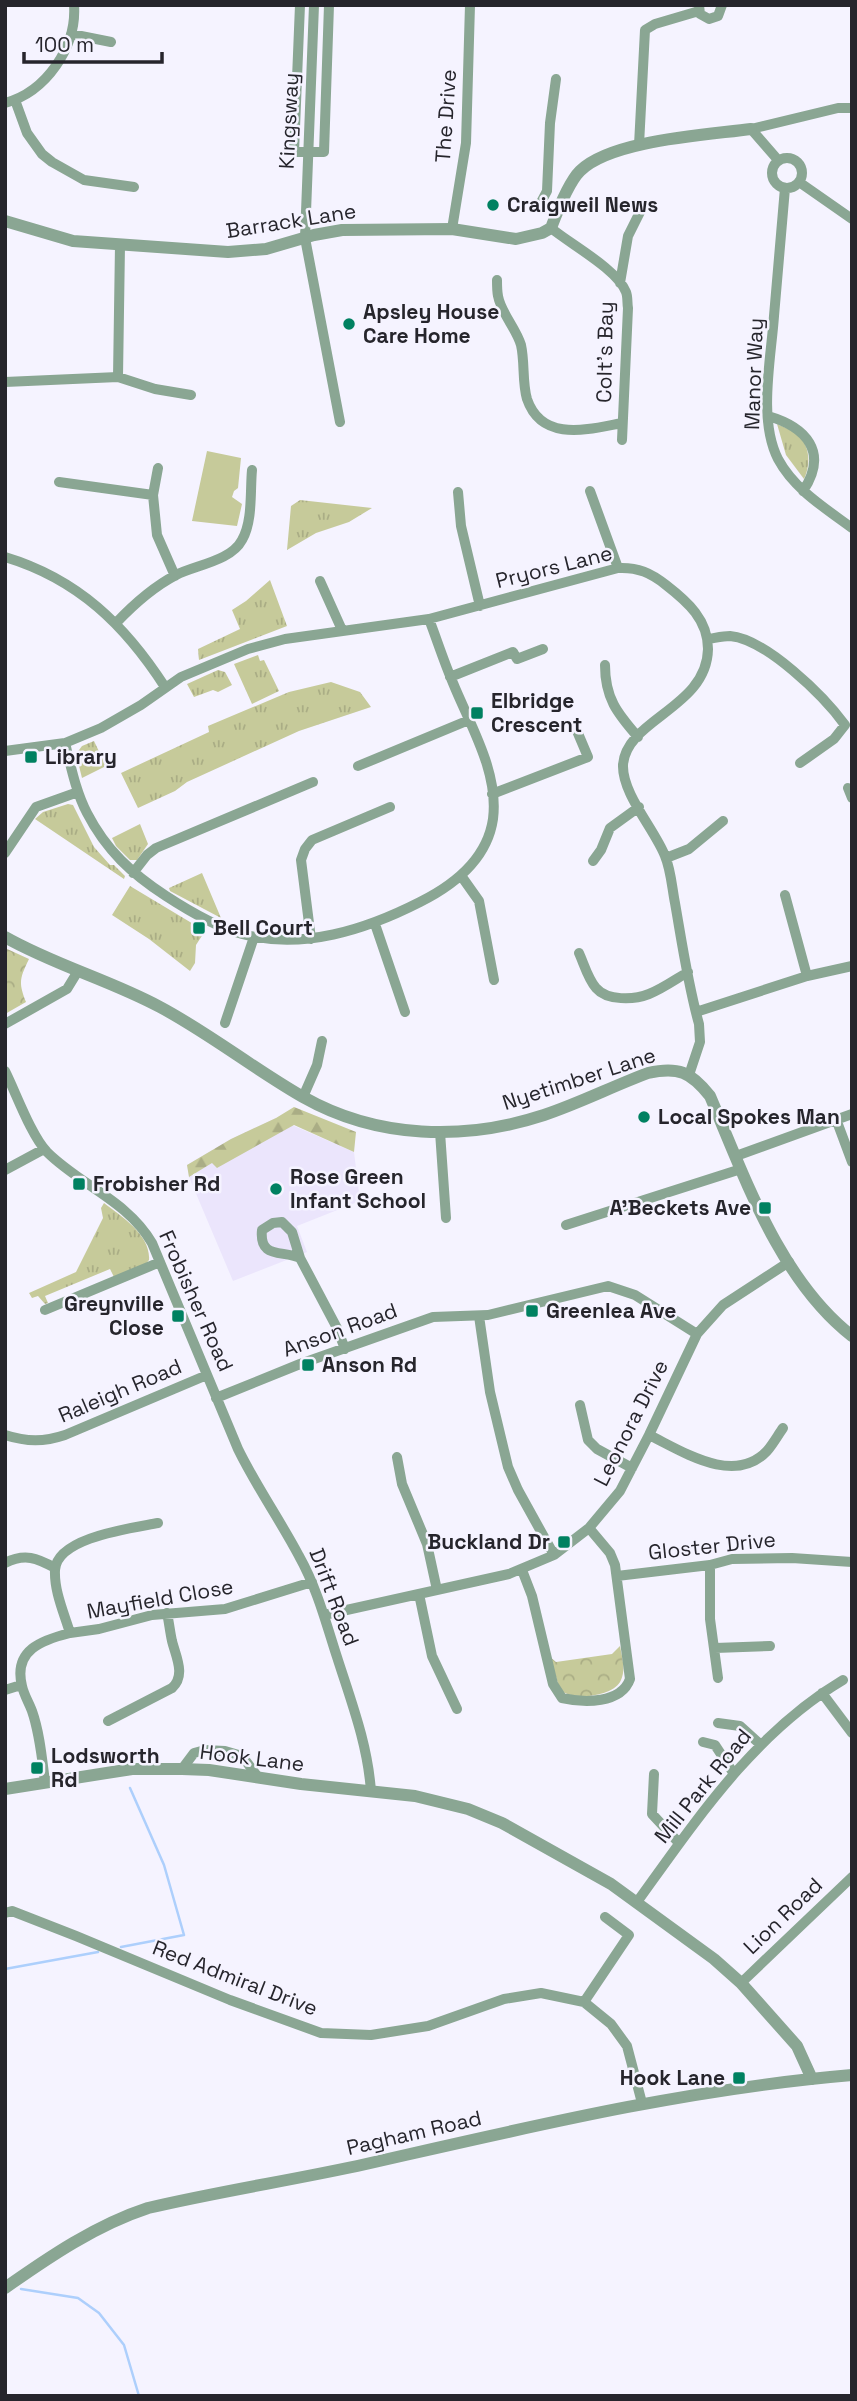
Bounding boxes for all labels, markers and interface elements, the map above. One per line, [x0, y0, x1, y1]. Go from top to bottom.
scale bar [24, 21, 163, 65]
text: 100 m [35, 31, 94, 58]
street label: The Drive [429, 68, 462, 163]
street label: Kingsway [272, 72, 305, 170]
place label: Craigweil News [507, 191, 658, 218]
street label: Barrack Lane [224, 197, 358, 244]
marker: Craigweil News [485, 197, 501, 213]
place label: Apsley House Care Home [363, 298, 499, 349]
street label: Colt's Bay [590, 301, 619, 403]
marker: Apsley House Care Home [341, 316, 357, 332]
street label: Manor Way [738, 318, 769, 430]
street label: Pryors Lane [493, 539, 615, 594]
place label: Elbridge Crescent [491, 687, 582, 738]
marker: Elbridge Crescent [469, 705, 485, 721]
place label: Library [45, 743, 117, 770]
marker: Library [23, 749, 39, 765]
place label: Bell Court [213, 914, 313, 941]
marker: Bell Court [191, 920, 207, 936]
street label: Nyetimber Lane [499, 1041, 659, 1116]
place label: Local Spokes Man [658, 1103, 840, 1130]
marker: Local Spokes Man [636, 1109, 652, 1125]
place label: Rose Green Infant School [290, 1163, 426, 1214]
place label: Frobisher Rd [93, 1170, 220, 1197]
marker: Frobisher Rd [71, 1176, 87, 1192]
marker: Rose Green Infant School [268, 1181, 284, 1197]
place label: A'Beckets Ave [609, 1194, 751, 1221]
marker: A'Beckets Ave [757, 1200, 773, 1216]
street label: Frobisher Road [153, 1226, 240, 1376]
place label: Greynville Close [64, 1290, 164, 1341]
street label: Anson Road [279, 1296, 401, 1363]
place label: Greenlea Ave [546, 1297, 676, 1324]
marker: Greenlea Ave [524, 1303, 540, 1319]
marker: Greynville Close [170, 1308, 186, 1324]
place label: Anson Rd [322, 1351, 417, 1378]
street label: Raleigh Road [54, 1352, 186, 1429]
street label: Leonora Drive [587, 1355, 674, 1490]
marker: Anson Rd [300, 1357, 316, 1373]
street label: Gloster Drive [647, 1525, 777, 1566]
place label: Buckland Dr [427, 1528, 550, 1555]
marker: Buckland Dr [556, 1534, 572, 1550]
street label: Drift Road [303, 1544, 365, 1650]
street label: Mayfield Close [85, 1572, 235, 1625]
street label: Mill Park Road [648, 1723, 757, 1848]
street label: Hook Lane [198, 1738, 306, 1777]
place label: Lodsworth Rd [51, 1742, 160, 1793]
marker: Lodsworth Rd [29, 1760, 45, 1776]
street label: Lion Road [738, 1871, 828, 1960]
street label: Red Admiral Drive [149, 1934, 322, 2021]
place label: Hook Lane [620, 2064, 725, 2091]
marker: Hook Lane [731, 2070, 747, 2086]
street label: Pagham Road [344, 2104, 484, 2161]

